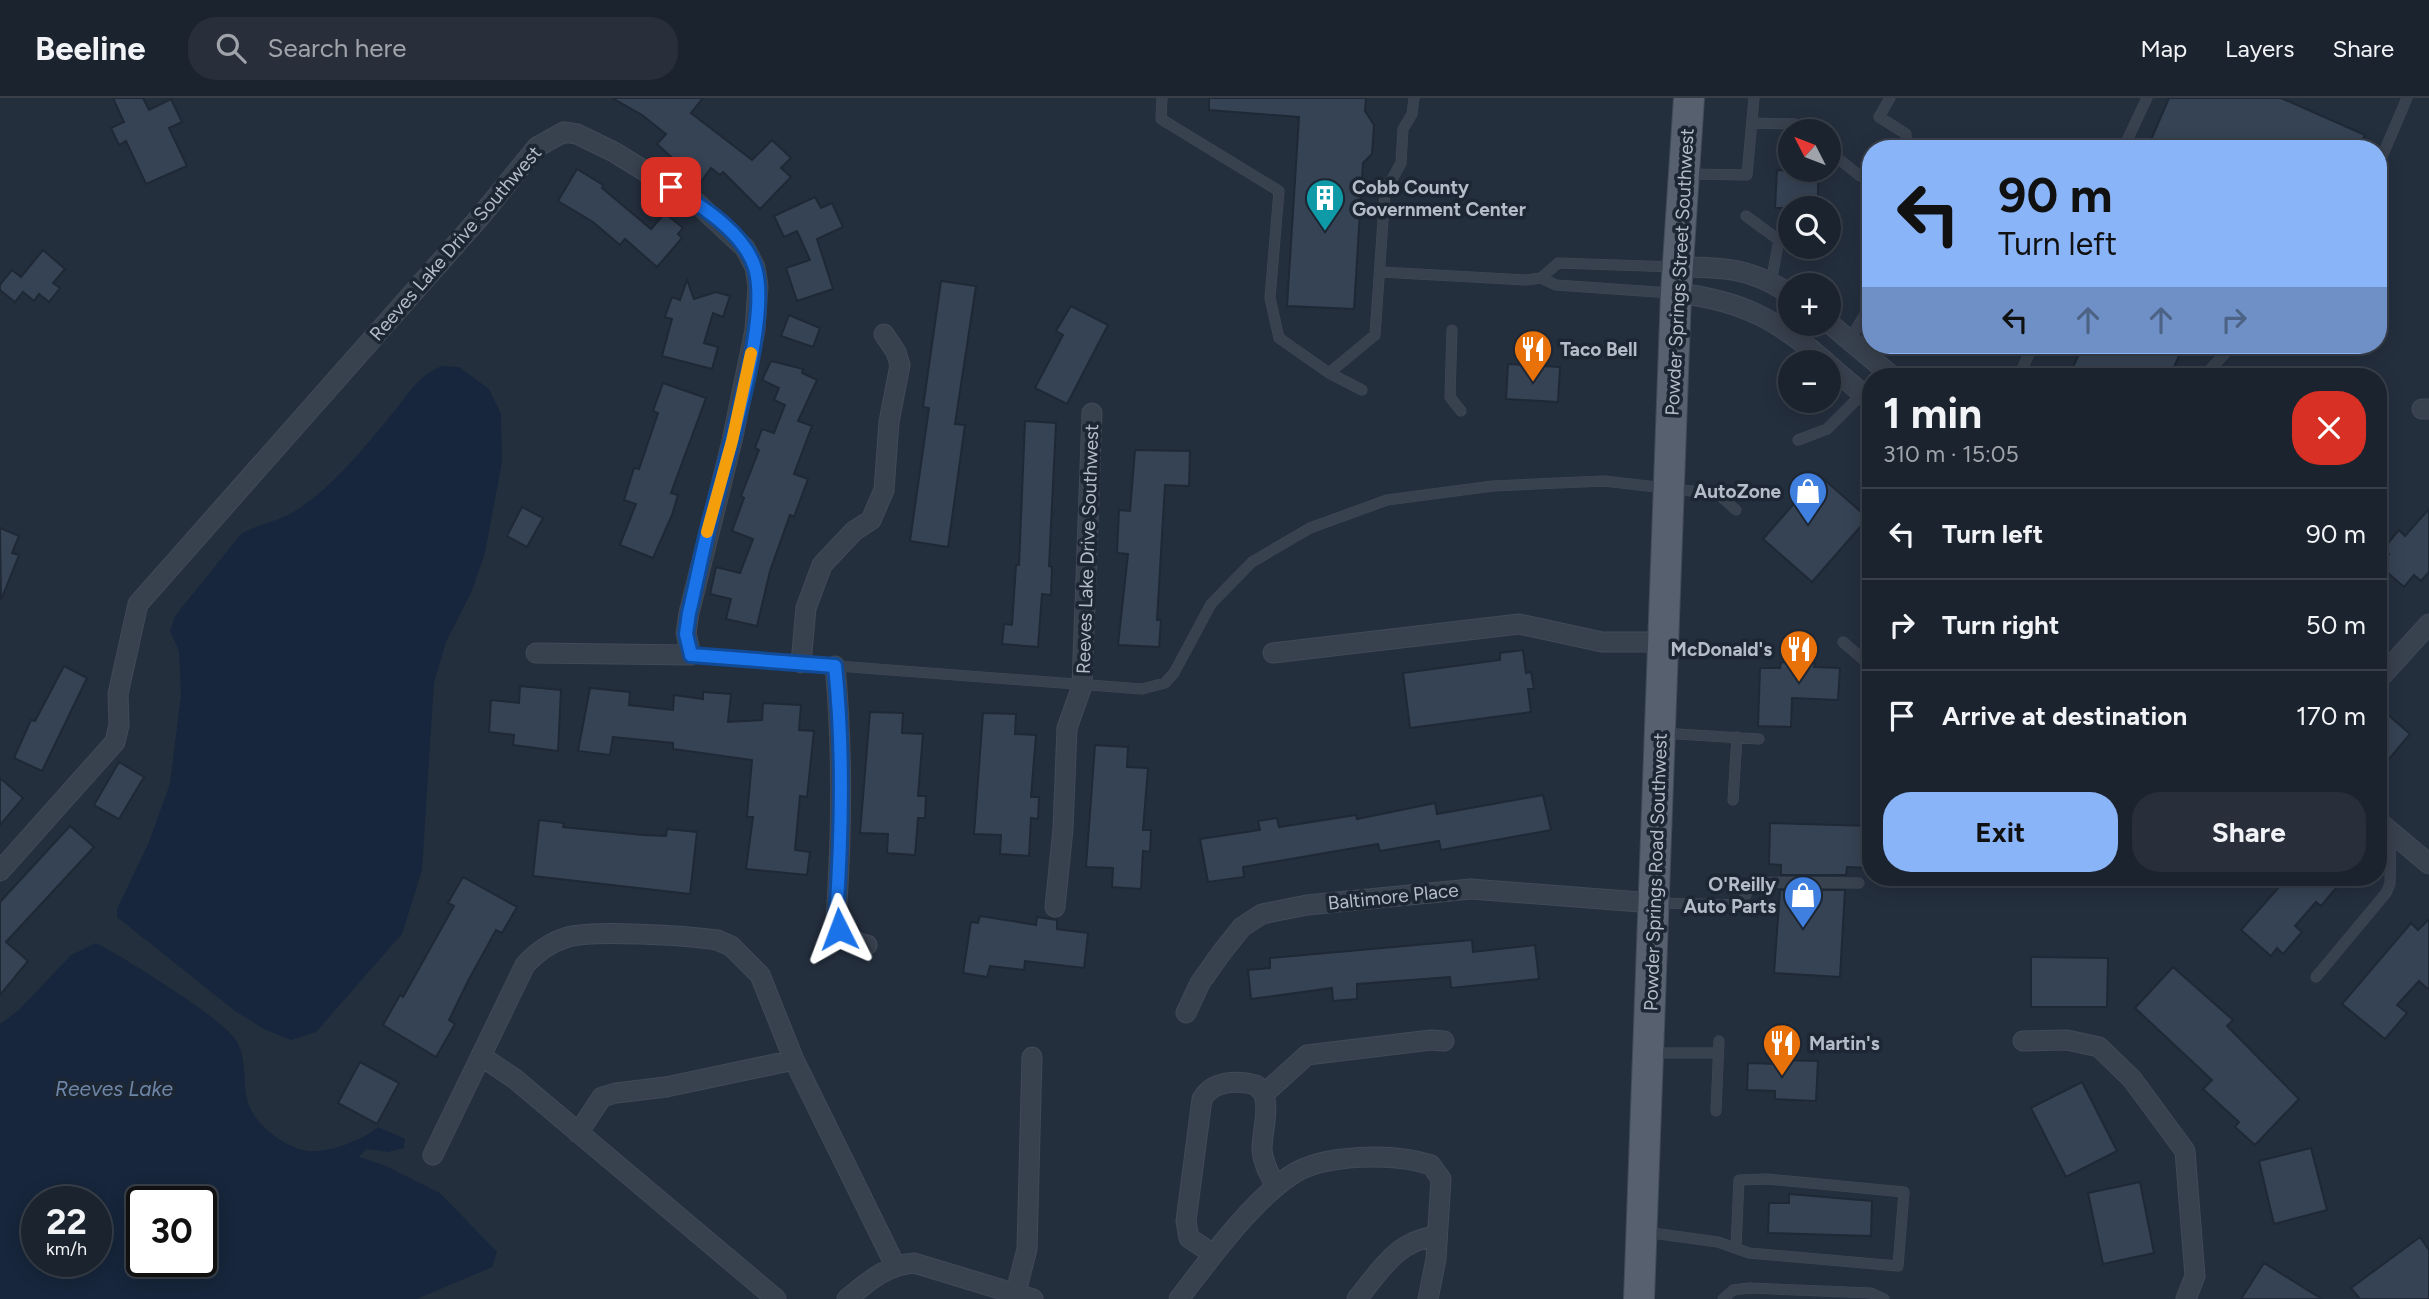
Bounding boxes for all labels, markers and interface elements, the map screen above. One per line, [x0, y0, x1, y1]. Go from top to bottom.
search box [188, 17, 678, 80]
text: Beeline [35, 29, 146, 68]
icon: search [212, 29, 250, 67]
text: Search here [268, 32, 406, 64]
text: Map [2140, 34, 2187, 63]
text: Layers [2225, 34, 2294, 63]
text: Share [2332, 34, 2394, 63]
north arrow [1778, 119, 1841, 182]
map controls [1778, 119, 1841, 413]
street label: Powder Springs Street Southwest [1660, 128, 1699, 416]
street label: Reeves Lake Drive Southwest [365, 141, 546, 345]
pin [641, 157, 701, 217]
text: 90 m [1998, 165, 2113, 224]
icon: arrive [652, 168, 690, 206]
icon: left [1883, 168, 1974, 259]
place label: Cobb County Government Center [1352, 176, 1526, 221]
building icon: Cobb County Government Center [1304, 177, 1346, 232]
button: search [1778, 196, 1841, 259]
text: Turn left [1998, 225, 2117, 263]
button: + [1778, 273, 1841, 336]
icon: left [1996, 301, 2034, 339]
icon: ahead [2069, 301, 2107, 339]
icon: ahead [2142, 301, 2180, 339]
icon: right [2215, 301, 2253, 339]
restaurant icon: Taco Bell [1512, 328, 1554, 383]
place label: Taco Bell [1560, 338, 1637, 361]
button: − [1778, 350, 1841, 413]
text: 1 min [1883, 388, 1982, 439]
button: close [2292, 391, 2366, 465]
street label: Reeves Lake Drive Southwest [1072, 424, 1103, 674]
text: 310 m · 15:05 [1883, 440, 2019, 468]
shop icon: AutoZone [1787, 470, 1829, 525]
place label: AutoZone [1694, 480, 1781, 503]
icon: left [1883, 515, 1921, 553]
text: Turn left [1942, 518, 2043, 550]
text: 90 m [2306, 518, 2366, 550]
icon: right [1883, 606, 1921, 644]
text: Turn right [1942, 609, 2059, 641]
text: 50 m [2306, 609, 2366, 641]
restaurant icon: McDonald's [1778, 628, 1820, 683]
place label: McDonald's [1671, 638, 1772, 661]
icon: arrive [1883, 697, 1921, 735]
text: Arrive at destination [1942, 700, 2187, 732]
text: 170 m [2296, 700, 2366, 732]
street label: Powder Springs Road Southwest [1639, 733, 1672, 1012]
button: Exit [1883, 792, 2118, 872]
button: Share [2132, 792, 2366, 872]
place label: O'Reilly Auto Parts [1684, 873, 1776, 918]
shop icon: O'Reilly Auto Parts [1782, 874, 1824, 929]
street label: Baltimore Place [1327, 878, 1460, 915]
position arrow [802, 892, 876, 966]
restaurant icon: Martin's [1761, 1022, 1803, 1077]
place label: Martin's [1809, 1032, 1880, 1055]
water label: Reeves Lake [55, 1076, 174, 1101]
speed limit sign: 30 [126, 1186, 217, 1277]
text: 22 [46, 1201, 87, 1243]
text: km/h [46, 1238, 87, 1260]

